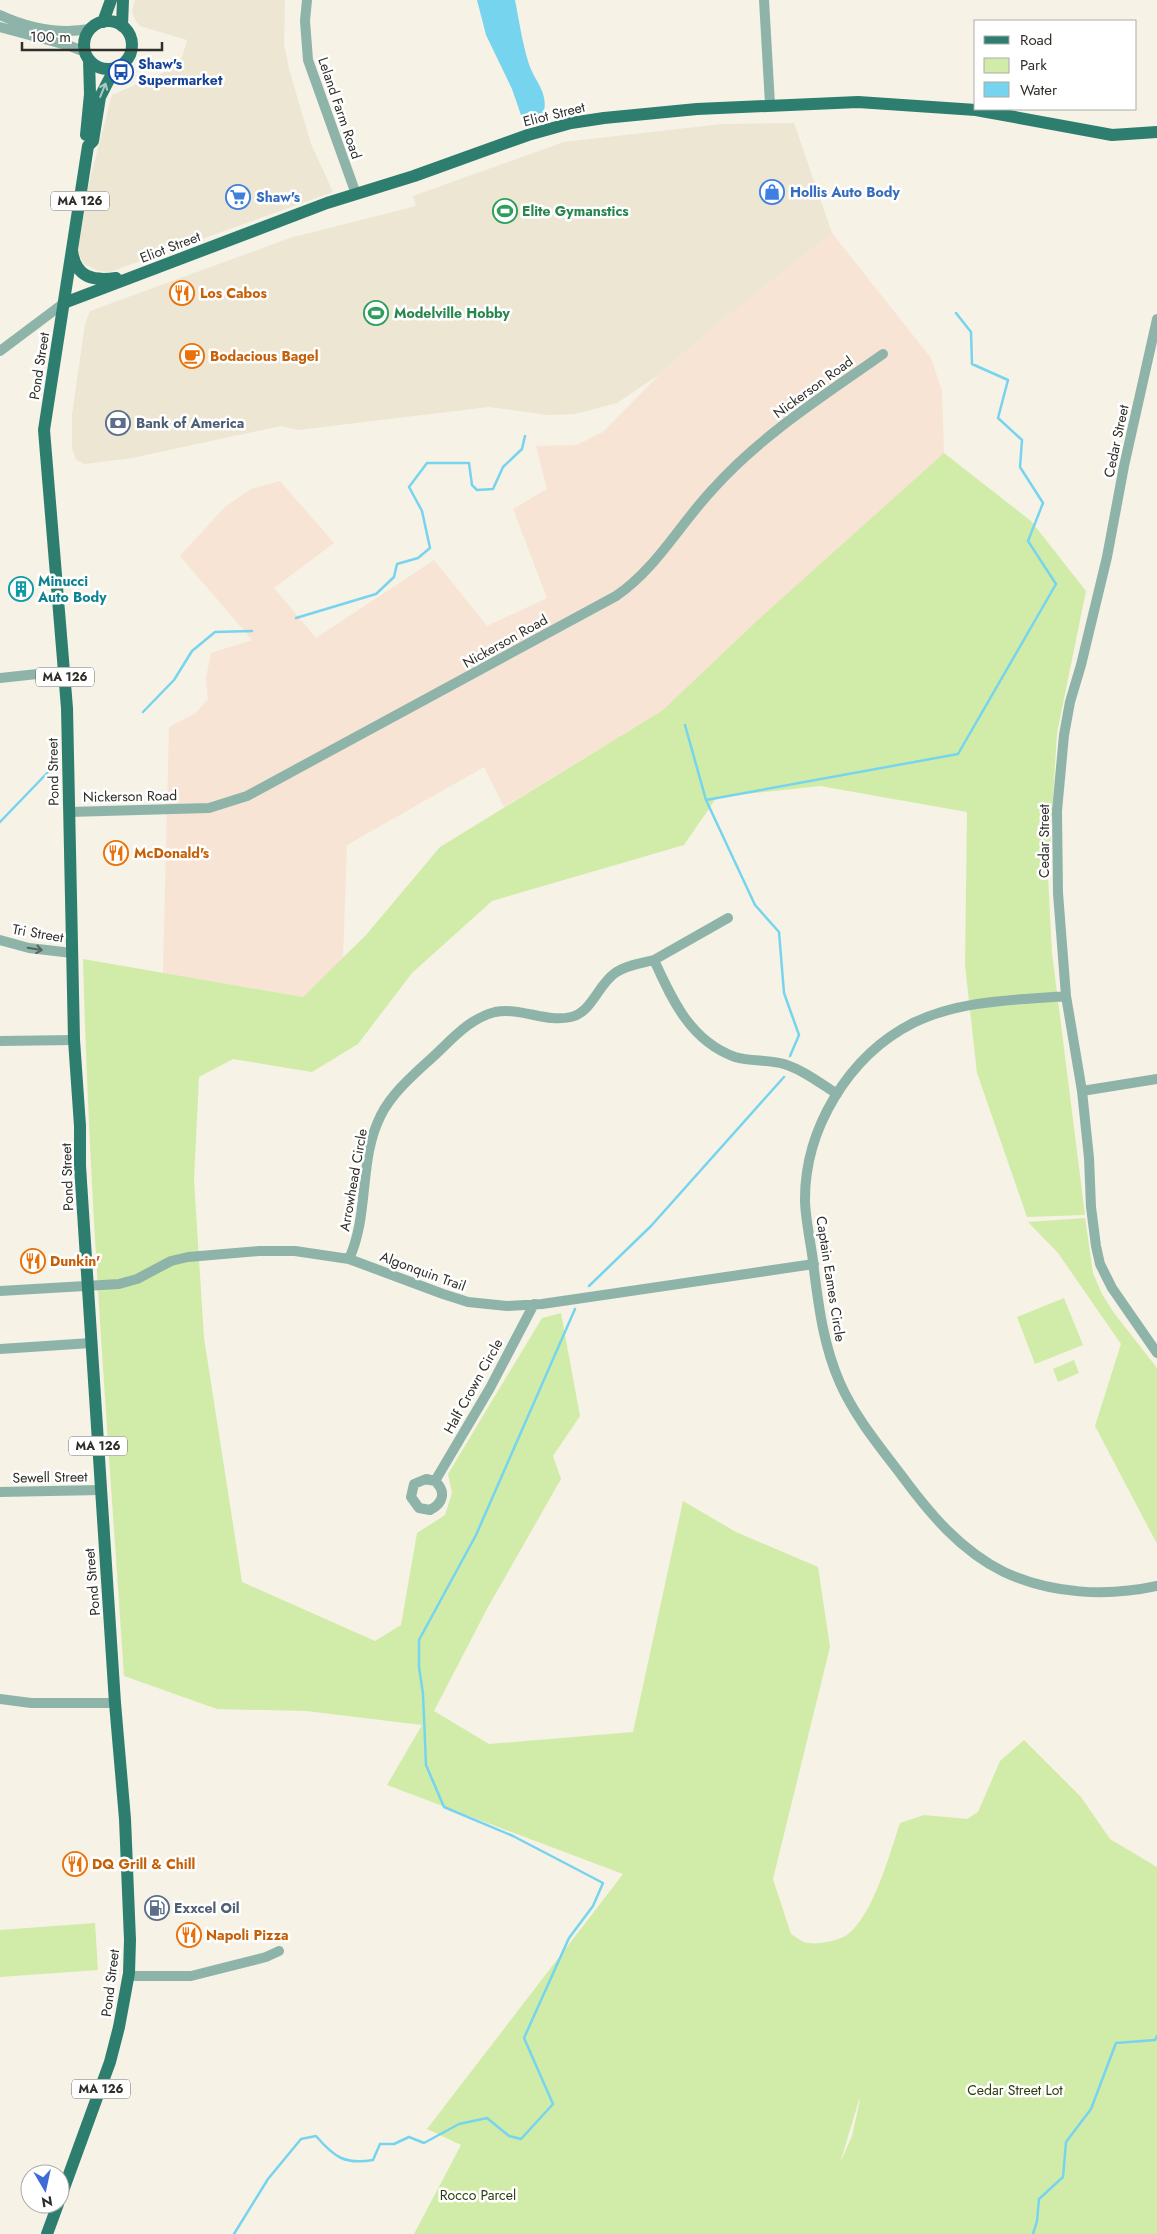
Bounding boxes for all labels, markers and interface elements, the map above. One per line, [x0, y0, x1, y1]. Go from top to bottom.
scale bar [22, 20, 162, 52]
legend [974, 20, 1137, 110]
text: 100 m [30, 26, 71, 48]
text: Road [1020, 29, 1052, 51]
place label: Shaw's Supermarket [138, 54, 223, 90]
street label: Leland Farm Road [313, 54, 367, 162]
text: Park [1020, 54, 1047, 76]
bus stop icon: Shaw's Supermarket [108, 59, 134, 85]
text: Water [1020, 79, 1058, 101]
one-way arrow [99, 83, 109, 98]
street label: Eliot Street [521, 97, 588, 131]
shop icon: Hollis Auto Body [759, 179, 785, 205]
place label: Hollis Auto Body [790, 182, 900, 202]
supermarket icon: Shaw's [225, 184, 251, 210]
place label: Shaw's [256, 187, 301, 207]
road number: MA 126 [51, 192, 109, 210]
sports icon: Elite Gymanstics [492, 198, 518, 224]
place label: Elite Gymanstics [522, 201, 629, 221]
street label: Eliot Street [137, 226, 204, 268]
restaurant icon: Los Cabos [169, 280, 195, 306]
place label: Los Cabos [200, 283, 267, 303]
sports icon: Modelville Hobby [363, 300, 389, 326]
place label: Modelville Hobby [394, 303, 511, 323]
street label: Pond Street [24, 330, 54, 401]
cafe icon: Bodacious Bagel [179, 343, 205, 369]
place label: Bodacious Bagel [210, 346, 319, 366]
street label: Nickerson Road [769, 351, 857, 423]
street label: Cedar Street [1099, 402, 1134, 479]
bank icon: Bank of America [105, 410, 131, 436]
place label: Bank of America [136, 413, 244, 433]
place label: Minucci Auto Body [37, 571, 107, 607]
building icon: Minucci Auto Body [8, 576, 34, 602]
street label: Nickerson Road [459, 609, 551, 673]
road number: MA 126 [36, 668, 94, 686]
street label: Pond Street [42, 737, 64, 806]
street label: Nickerson Road [83, 785, 177, 807]
street label: Cedar Street [1034, 803, 1054, 878]
restaurant icon: McDonald's [103, 840, 129, 866]
place label: McDonald's [134, 843, 210, 863]
street label: Tri Street [11, 919, 66, 947]
one-way arrow [27, 945, 43, 955]
street label: Arrowhead Circle [334, 1127, 372, 1233]
street label: Pond Street [56, 1142, 78, 1211]
street label: Captain Eames Circle [811, 1215, 851, 1343]
street label: Algonquin Trail [377, 1246, 469, 1296]
restaurant icon: Dunkin' [20, 1248, 46, 1274]
place label: Dunkin' [50, 1251, 100, 1271]
street label: Half Crown Circle [439, 1335, 507, 1437]
road number: MA 126 [69, 1436, 127, 1455]
street label: Sewell Street [12, 1466, 88, 1488]
street label: Pond Street [79, 1547, 105, 1617]
restaurant icon: DQ Grill & Chill [62, 1851, 88, 1877]
place label: DQ Grill & Chill [92, 1854, 195, 1874]
fuel station icon: Exxcel Oil [144, 1895, 170, 1921]
place label: Exxcel Oil [174, 1898, 240, 1918]
restaurant icon: Napoli Pizza [176, 1922, 202, 1948]
place label: Napoli Pizza [206, 1925, 289, 1945]
street label: Pond Street [96, 1947, 124, 2018]
road number: MA 126 [72, 2080, 130, 2098]
park label: Cedar Street Lot [967, 2080, 1063, 2100]
north arrow [20, 2164, 70, 2214]
park label: Rocco Parcel [440, 2185, 516, 2205]
text: N [40, 2191, 54, 2213]

